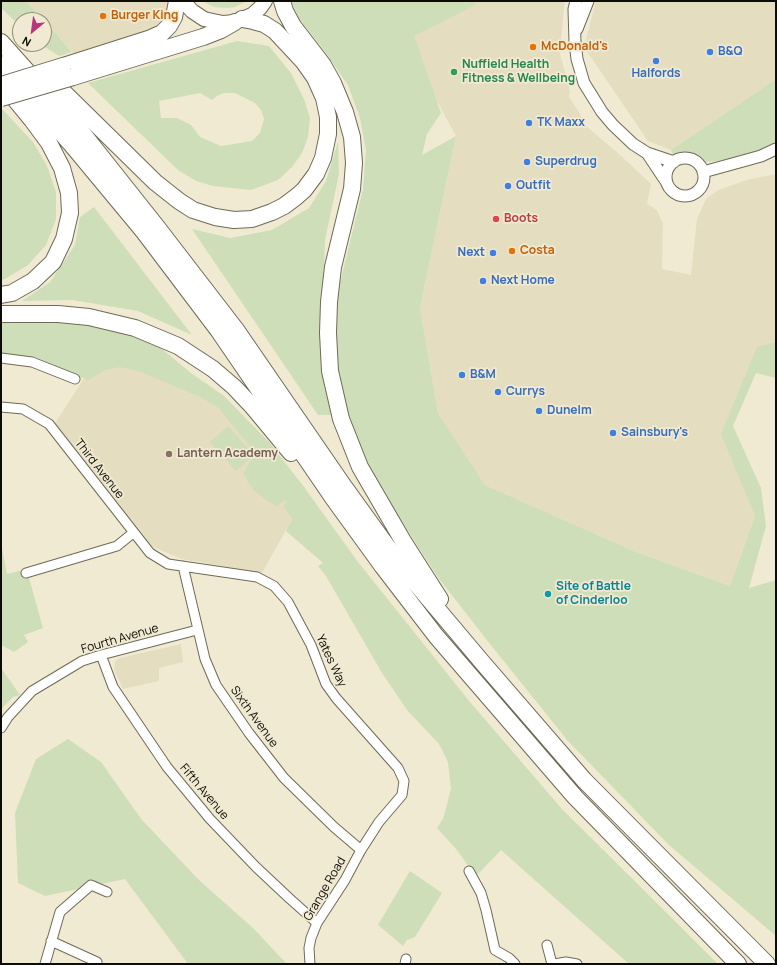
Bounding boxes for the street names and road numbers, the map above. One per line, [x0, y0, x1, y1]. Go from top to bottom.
street label: Third Avenue [71, 436, 127, 502]
street label: Fourth Avenue [80, 621, 160, 657]
street label: Yates Way [313, 633, 349, 689]
street label: Sixth Avenue [227, 684, 281, 750]
street label: Fifth Avenue [176, 761, 232, 823]
street label: Grange Road [301, 855, 349, 923]

